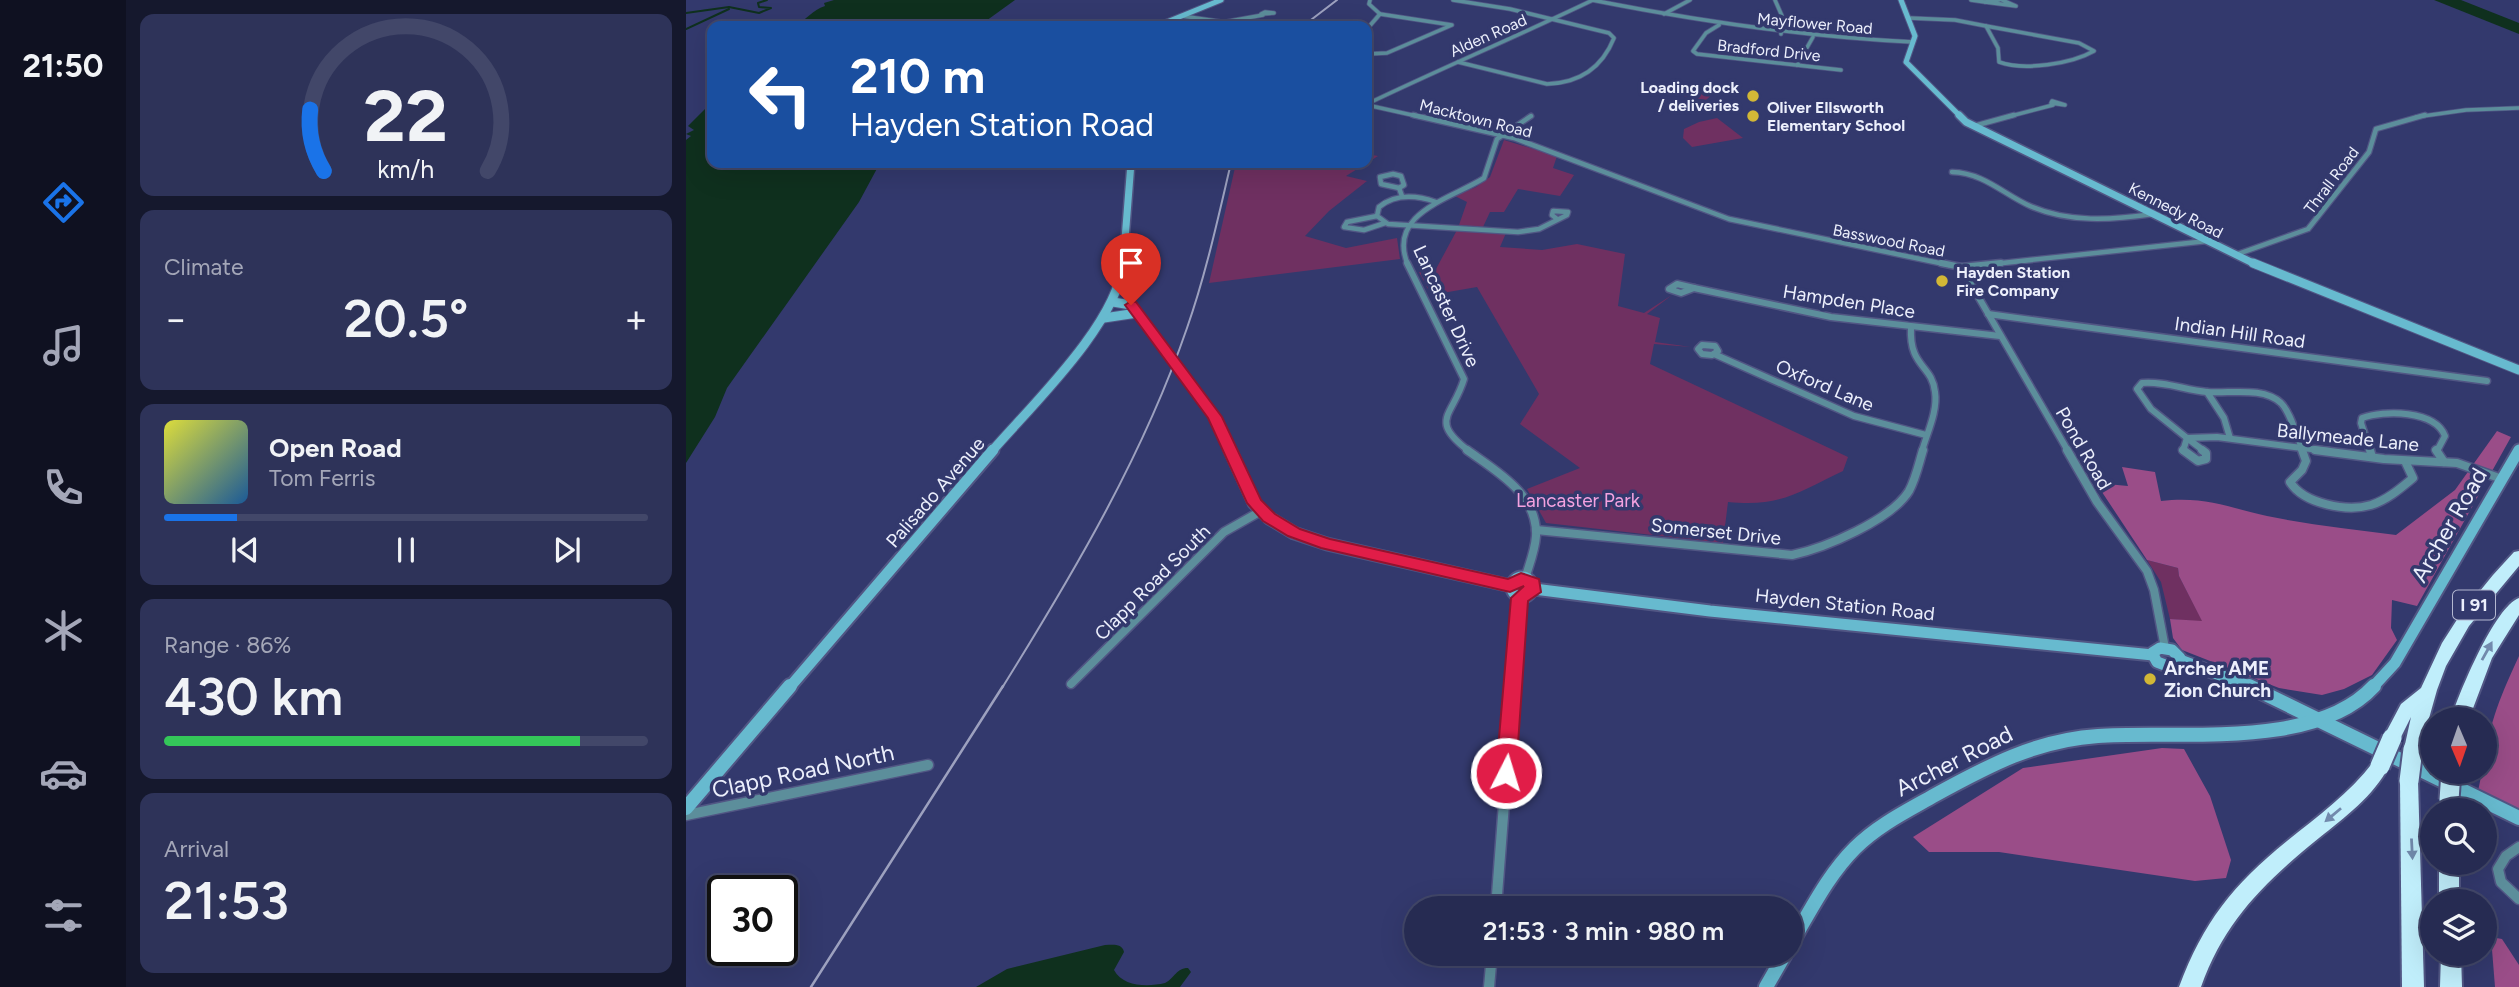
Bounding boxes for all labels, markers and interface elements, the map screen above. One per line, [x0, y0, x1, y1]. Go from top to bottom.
street label: Mayflower Road [1756, 9, 1873, 38]
street label: Alden Road [1447, 10, 1530, 61]
street label: Bradford Drive [1716, 36, 1822, 65]
text: 210 m [850, 46, 985, 105]
text: 21:50 [23, 47, 104, 85]
icon: left [735, 49, 826, 140]
text: 22 [364, 72, 448, 159]
place label: Loading dock / deliveries [1640, 78, 1740, 115]
marker: Loading dock / deliveries [1745, 88, 1761, 104]
street label: Macktown Road [1418, 95, 1534, 142]
place label: Oliver Ellsworth Elementary School [1767, 98, 1905, 135]
text: Hayden Station Road [850, 106, 1154, 144]
marker: Oliver Ellsworth Elementary School [1745, 108, 1761, 124]
street label: Thrall Road [2300, 143, 2363, 218]
text: km/h [377, 154, 435, 184]
icon: directions [39, 178, 88, 227]
street label: Kennedy Road [2125, 178, 2226, 242]
street label: Basswood Road [1831, 220, 1947, 261]
pin [1101, 233, 1161, 305]
street label: Lancaster Drive [1408, 242, 1485, 371]
icon: arrive [1112, 244, 1150, 282]
text: Climate [164, 253, 243, 281]
place label: Hayden Station Fire Company [1956, 263, 2070, 300]
marker: Hayden Station Fire Company [1934, 273, 1950, 289]
street label: Hampden Place [1781, 280, 1917, 323]
text: 20.5° [344, 288, 468, 350]
text: − [164, 296, 188, 342]
text: + [624, 296, 648, 342]
street label: Indian Hill Road [2173, 312, 2307, 353]
icon: music [39, 321, 88, 370]
street label: Oxford Lane [1772, 354, 1877, 416]
street label: Pond Road [2051, 403, 2117, 494]
street label: Ballymeade Lane [2276, 419, 2420, 456]
text: Open Road [269, 432, 402, 464]
street label: Palisado Avenue [881, 432, 990, 552]
icon: phone [39, 463, 88, 512]
street label: Archer Road [2405, 463, 2493, 587]
text: Tom Ferris [269, 464, 375, 492]
park label: Lancaster Park [1516, 489, 1641, 512]
street label: Somerset Drive [1650, 513, 1782, 550]
street label: Clapp Road South [1090, 520, 1215, 645]
icon: previous [226, 531, 264, 569]
icon: pause [387, 531, 425, 569]
icon: next [548, 531, 586, 569]
street label: Hayden Station Road [1754, 584, 1936, 625]
road number: I 91 [2453, 590, 2495, 620]
icon: climate [39, 606, 88, 655]
text: Range · 86% [164, 631, 291, 659]
one-way arrow [2481, 641, 2492, 661]
place label: Archer AME Zion Church [2164, 657, 2271, 702]
text: 430 km [164, 666, 343, 728]
marker: Archer AME Zion Church [2142, 671, 2158, 687]
north arrow [2420, 707, 2497, 784]
map controls [2420, 707, 2497, 966]
street label: Archer Road [1891, 720, 2017, 802]
position arrow [1469, 736, 1543, 810]
street label: Clapp Road North [709, 738, 897, 804]
icon: car [39, 749, 88, 798]
button: search [2420, 798, 2497, 875]
one-way arrow [2325, 807, 2342, 822]
text: Arrival [164, 835, 229, 863]
one-way arrow [2406, 838, 2417, 860]
text: 21:53 [164, 870, 289, 932]
speed limit sign: 30 [707, 875, 798, 966]
button: layers [2420, 889, 2497, 966]
icon: filters [39, 891, 88, 940]
text: 21:53 · 3 min · 980 m [1483, 915, 1724, 947]

